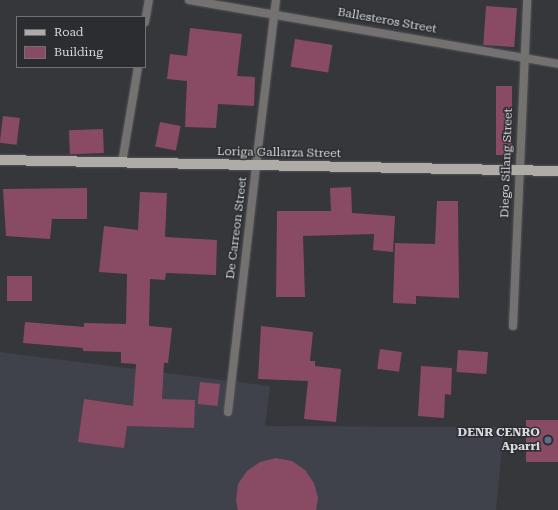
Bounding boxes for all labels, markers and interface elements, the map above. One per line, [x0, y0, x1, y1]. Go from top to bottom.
street label: Ballesteros Street [336, 5, 438, 37]
legend [16, 16, 146, 68]
text: Road [54, 25, 83, 39]
text: Building [54, 45, 103, 59]
street label: Diego Silang Street [498, 108, 516, 218]
street label: Loriga Gallarza Street [217, 145, 341, 161]
street label: De Carreon Street [224, 176, 250, 280]
place label: DENR CENRO Aparri [458, 426, 540, 454]
marker: DENR CENRO Aparri [543, 435, 553, 445]

